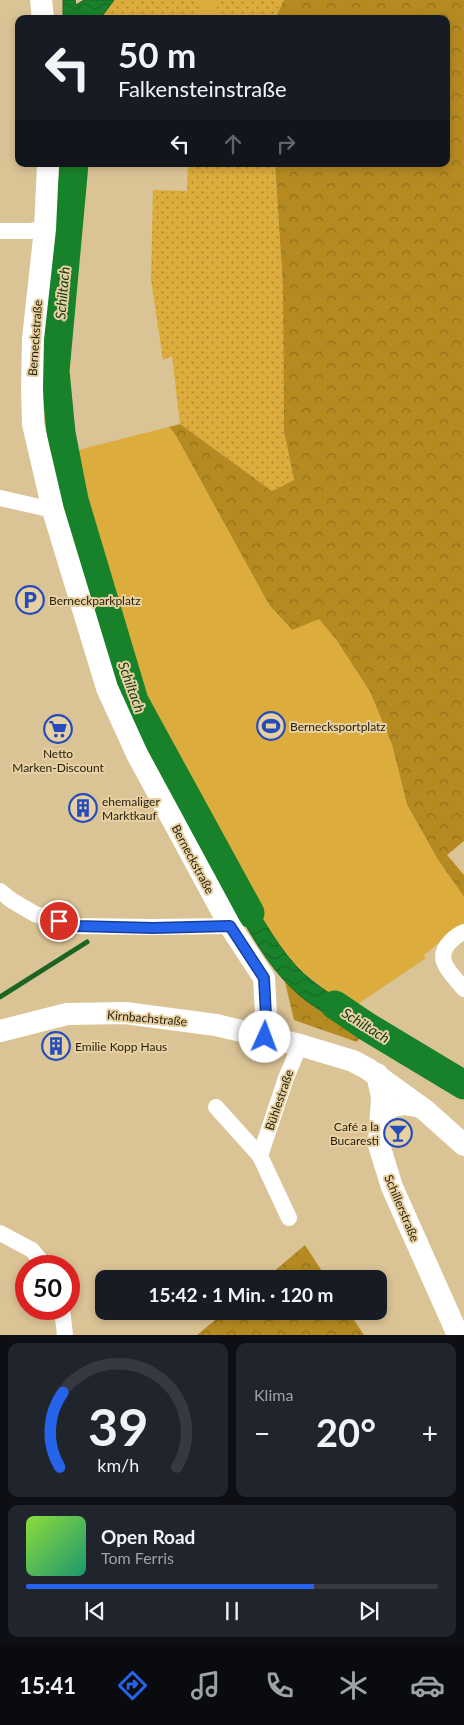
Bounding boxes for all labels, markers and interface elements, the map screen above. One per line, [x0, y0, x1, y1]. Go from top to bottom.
text: 50 m [118, 33, 196, 75]
icon: left [35, 35, 100, 100]
text: Falkensteinstraße [118, 75, 287, 102]
icon: left [166, 130, 194, 158]
icon: ahead [219, 130, 247, 158]
icon: right [272, 130, 300, 158]
water label: Schiltach [51, 266, 73, 320]
street label: Berneckstraße [25, 299, 45, 377]
parking icon: Berneckparkplatz [15, 585, 45, 615]
place label: Berneckparkplatz [49, 593, 141, 608]
water label: Schiltach [115, 659, 149, 715]
sports icon: Bernecksportplatz [256, 711, 286, 741]
supermarket icon: Netto Marken-Discount [43, 714, 73, 744]
place label: Bernecksportplatz [290, 719, 386, 734]
place label: Netto Marken-Discount [12, 746, 105, 775]
building icon: ehemaliger Marktkauf [68, 793, 98, 823]
place label: ehemaliger Marktkauf [102, 794, 160, 823]
street label: Berneckstraße [168, 822, 218, 896]
pin [38, 900, 80, 942]
icon: arrive [45, 907, 73, 935]
water label: Schiltach [339, 1004, 393, 1046]
street label: Kirnbachstraße [106, 1007, 188, 1029]
position arrow [238, 1010, 290, 1062]
building icon: Emilie Kopp Haus [41, 1031, 71, 1061]
place label: Emilie Kopp Haus [75, 1039, 167, 1054]
street label: Bühlestraße [262, 1068, 296, 1132]
bar icon: Café a la Bucaresti [383, 1118, 413, 1148]
place label: Café a la Bucaresti [330, 1119, 379, 1148]
street label: Schillerstraße [381, 1172, 423, 1244]
speed limit sign: 50 [15, 1255, 80, 1320]
text: 15:42 · 1 Min. · 120 m [149, 1283, 333, 1306]
text: Klima [254, 1385, 293, 1404]
text: 39 [88, 1395, 148, 1457]
text: 20° [316, 1409, 376, 1455]
text: − [254, 1416, 270, 1450]
text: + [422, 1416, 438, 1450]
text: km/h [97, 1454, 139, 1476]
text: Open Road [101, 1525, 195, 1548]
text: Tom Ferris [101, 1548, 174, 1567]
icon: previous [81, 1597, 109, 1625]
icon: pause [218, 1597, 246, 1625]
icon: next [355, 1597, 383, 1625]
icon: directions [115, 1668, 150, 1703]
icon: music [188, 1668, 223, 1703]
icon: phone [262, 1668, 297, 1703]
icon: climate [336, 1668, 371, 1703]
icon: car [410, 1668, 445, 1703]
text: 15:41 [19, 1672, 76, 1699]

